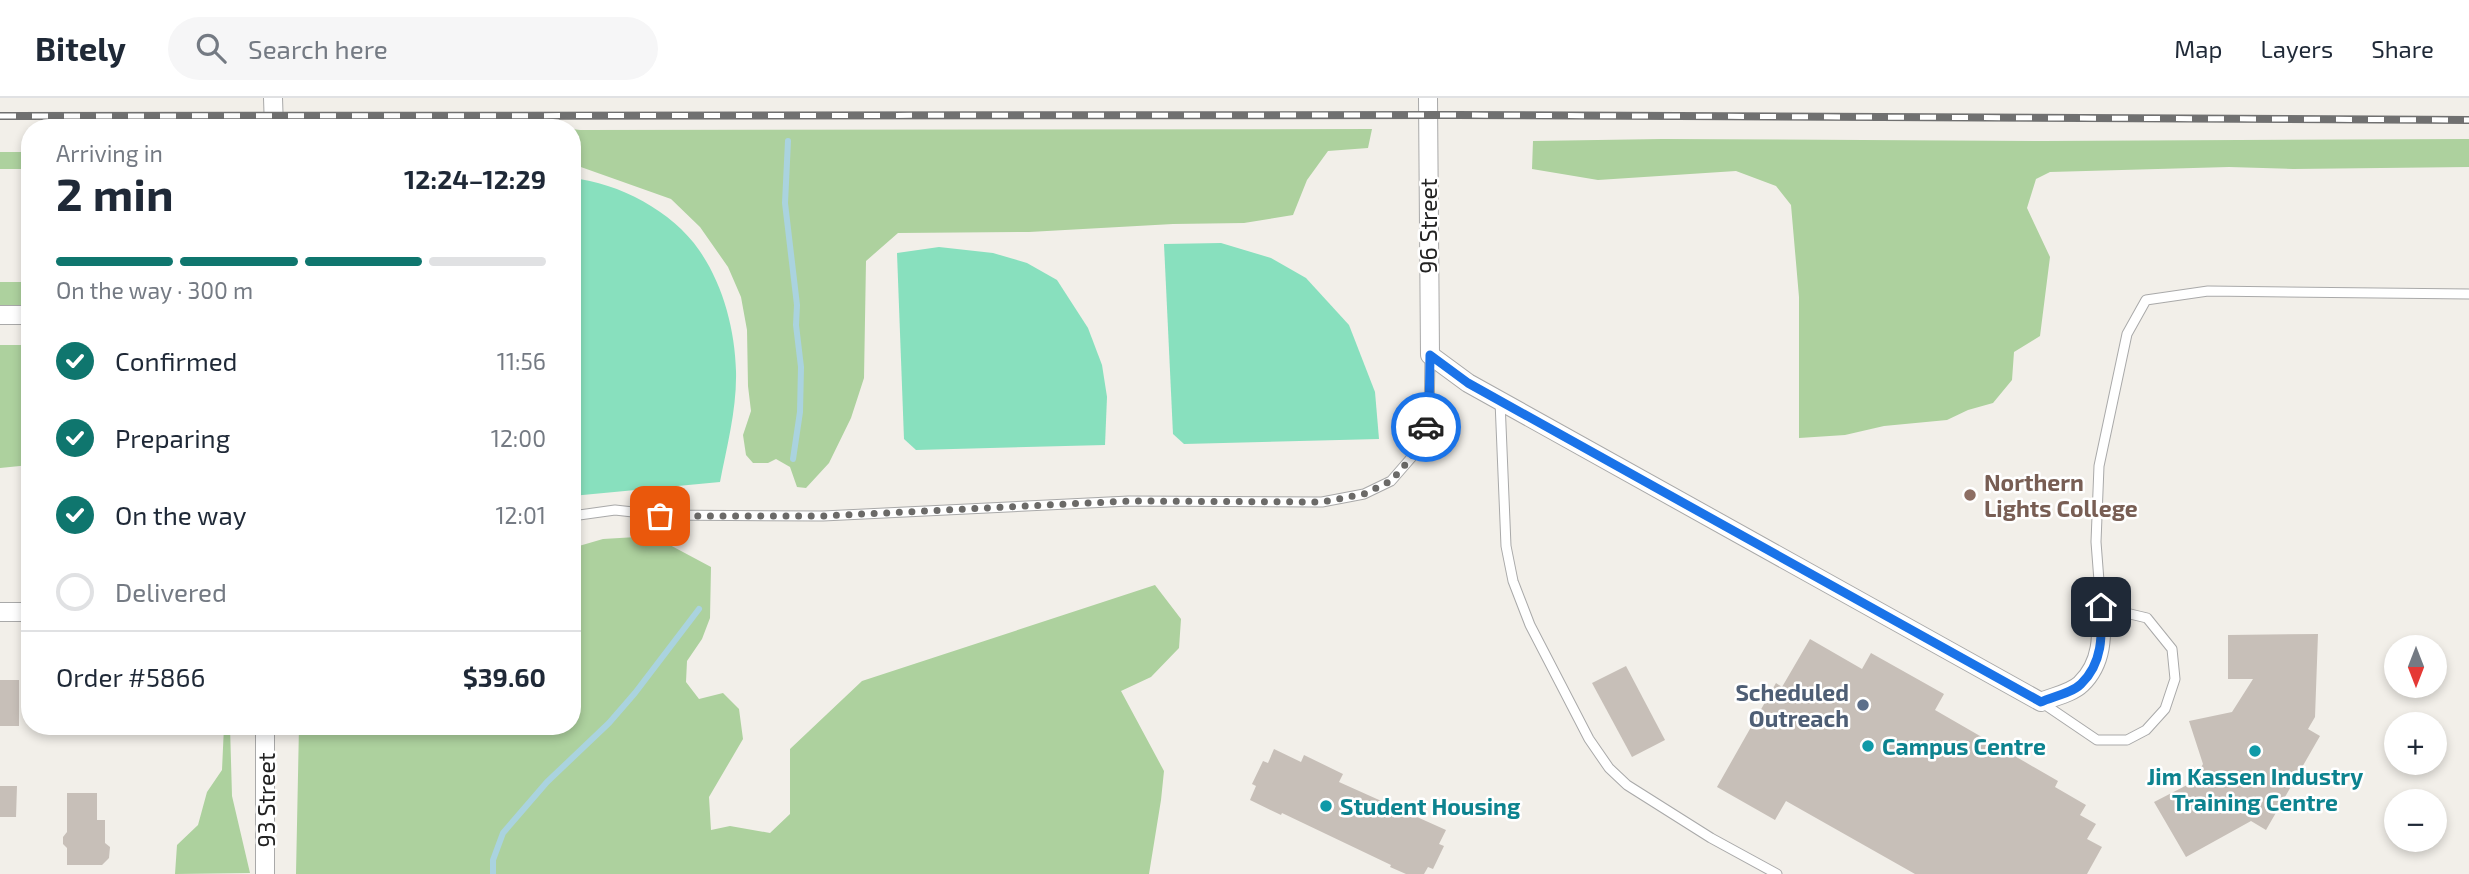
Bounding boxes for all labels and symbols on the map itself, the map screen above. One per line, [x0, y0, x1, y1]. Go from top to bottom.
street label: 96 Street [1414, 178, 1442, 274]
courier [1391, 392, 1461, 462]
place label: Northern Lights College [1984, 468, 2138, 522]
pin [630, 486, 690, 546]
marker: Northern Lights College [1962, 487, 1978, 503]
pin [2071, 577, 2131, 637]
north arrow [2384, 635, 2446, 698]
place label: Scheduled Outreach [1735, 678, 1849, 732]
marker: Scheduled Outreach [1855, 697, 1871, 713]
place label: Campus Centre [1882, 732, 2046, 760]
marker: Campus Centre [1860, 738, 1876, 754]
marker: Jim Kassen Industry Training Centre [2247, 743, 2263, 759]
street label: 93 Street [252, 752, 280, 848]
place label: Jim Kassen Industry Training Centre [2147, 762, 2363, 816]
place label: Student Housing [1340, 792, 1521, 820]
marker: Student Housing [1318, 798, 1334, 814]

